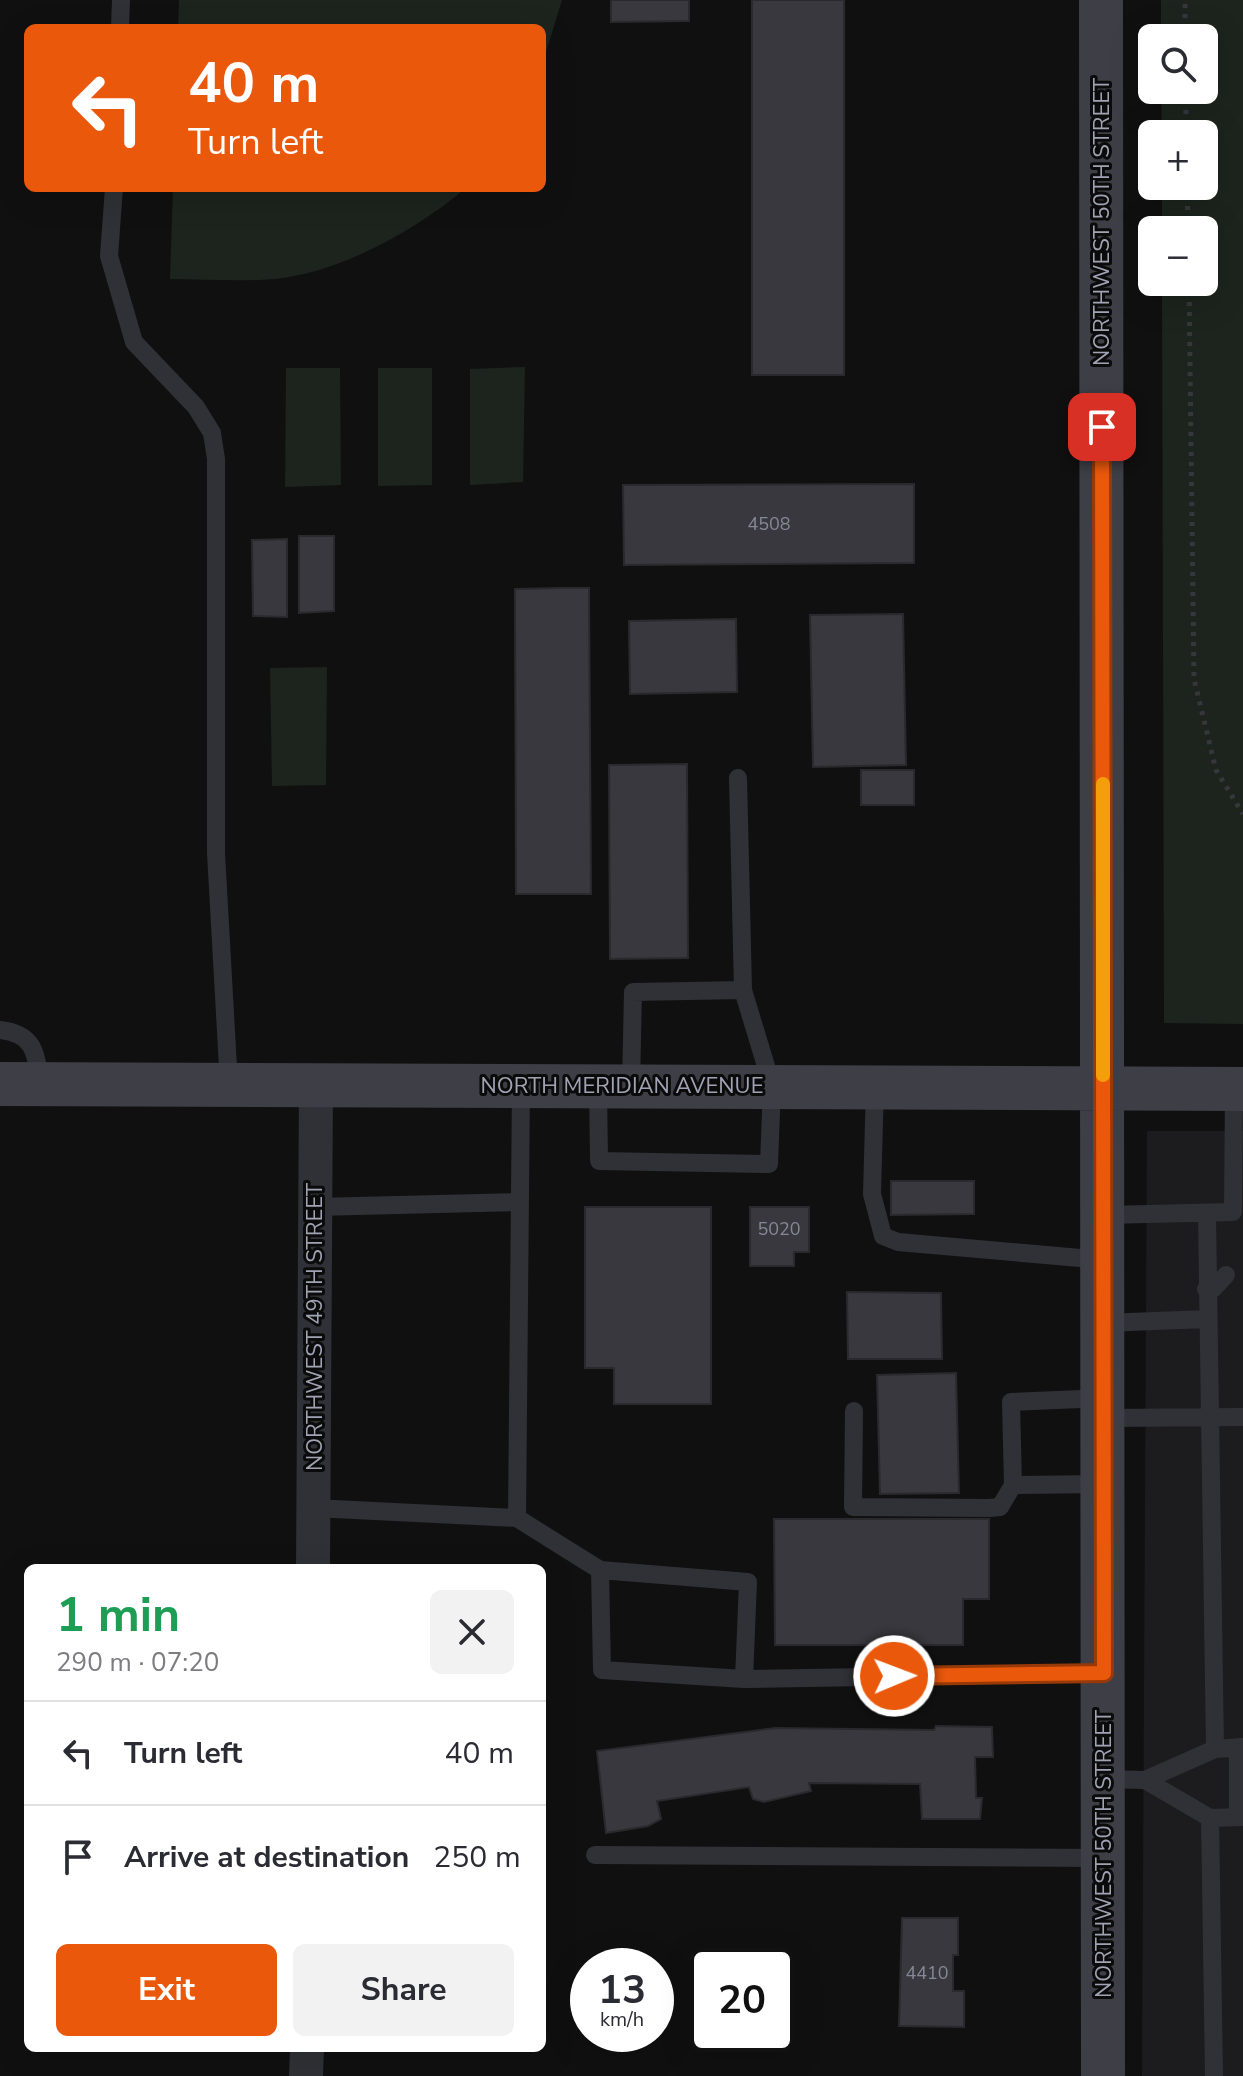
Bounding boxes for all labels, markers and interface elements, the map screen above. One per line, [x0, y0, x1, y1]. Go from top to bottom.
map controls [1138, 24, 1218, 296]
button: search [1138, 24, 1218, 104]
text: 40 m [188, 45, 319, 122]
icon: left [56, 56, 160, 160]
street label: NORTHWEST 50TH STREET [1087, 77, 1117, 366]
text: Turn left [188, 118, 323, 167]
button: + [1138, 120, 1218, 200]
button: − [1138, 216, 1218, 296]
pin [1068, 393, 1136, 461]
icon: arrive [1080, 405, 1124, 449]
house number: 4508 [747, 512, 791, 536]
street label: NORTH MERIDIAN AVENUE [481, 1071, 763, 1101]
street label: NORTHWEST 49TH STREET [300, 1182, 330, 1471]
house number: 5020 [757, 1217, 801, 1241]
text: 1 min [56, 1582, 180, 1648]
button: close [430, 1590, 514, 1674]
position arrow [852, 1634, 936, 1718]
text: 290 m · 07:20 [56, 1645, 219, 1680]
street label: NORTHWEST 50TH STREET [1089, 1709, 1119, 1998]
icon: left [56, 1731, 100, 1775]
text: Turn left [124, 1733, 242, 1774]
text: 40 m [445, 1733, 514, 1774]
icon: arrive [56, 1835, 100, 1879]
text: Arrive at destination [124, 1837, 409, 1878]
text: 250 m [433, 1837, 521, 1878]
button: Exit [56, 1944, 277, 2036]
button: Share [293, 1944, 514, 2036]
speed limit sign: 20 [690, 1948, 794, 2052]
house number: 4410 [905, 1961, 949, 1985]
text: 13 [598, 1963, 646, 2017]
text: km/h [600, 2006, 644, 2033]

